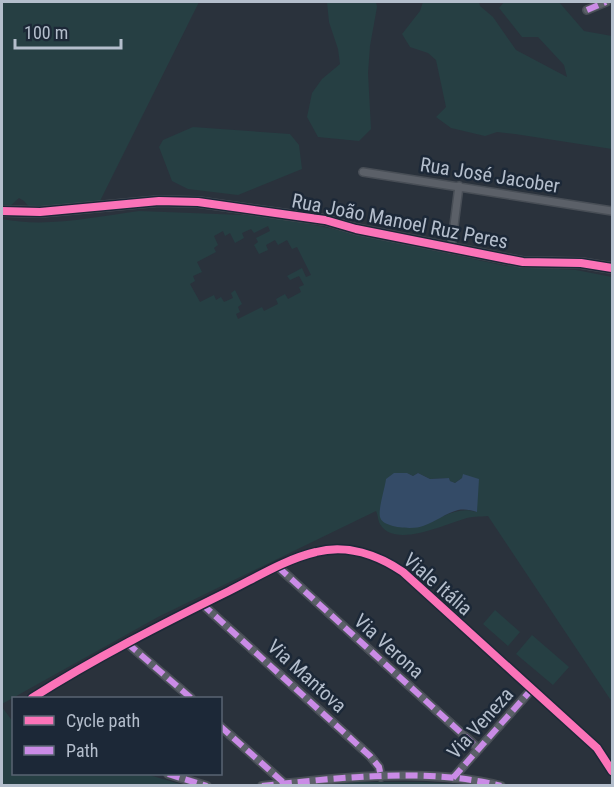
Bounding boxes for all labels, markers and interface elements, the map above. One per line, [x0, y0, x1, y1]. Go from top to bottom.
scale bar [15, 12, 122, 50]
text: 100 m [24, 22, 68, 43]
street label: Rua José Jacober [418, 152, 562, 198]
street label: Rua João Manoel Ruz Peres [290, 188, 510, 254]
street label: Viale Itália [399, 548, 477, 620]
street label: Via Verona [349, 609, 429, 683]
street label: Via Mantova [263, 634, 351, 718]
street label: Via Veneza [442, 682, 518, 764]
legend [12, 697, 222, 775]
text: Cycle path [66, 710, 140, 731]
text: Path [66, 740, 99, 761]

